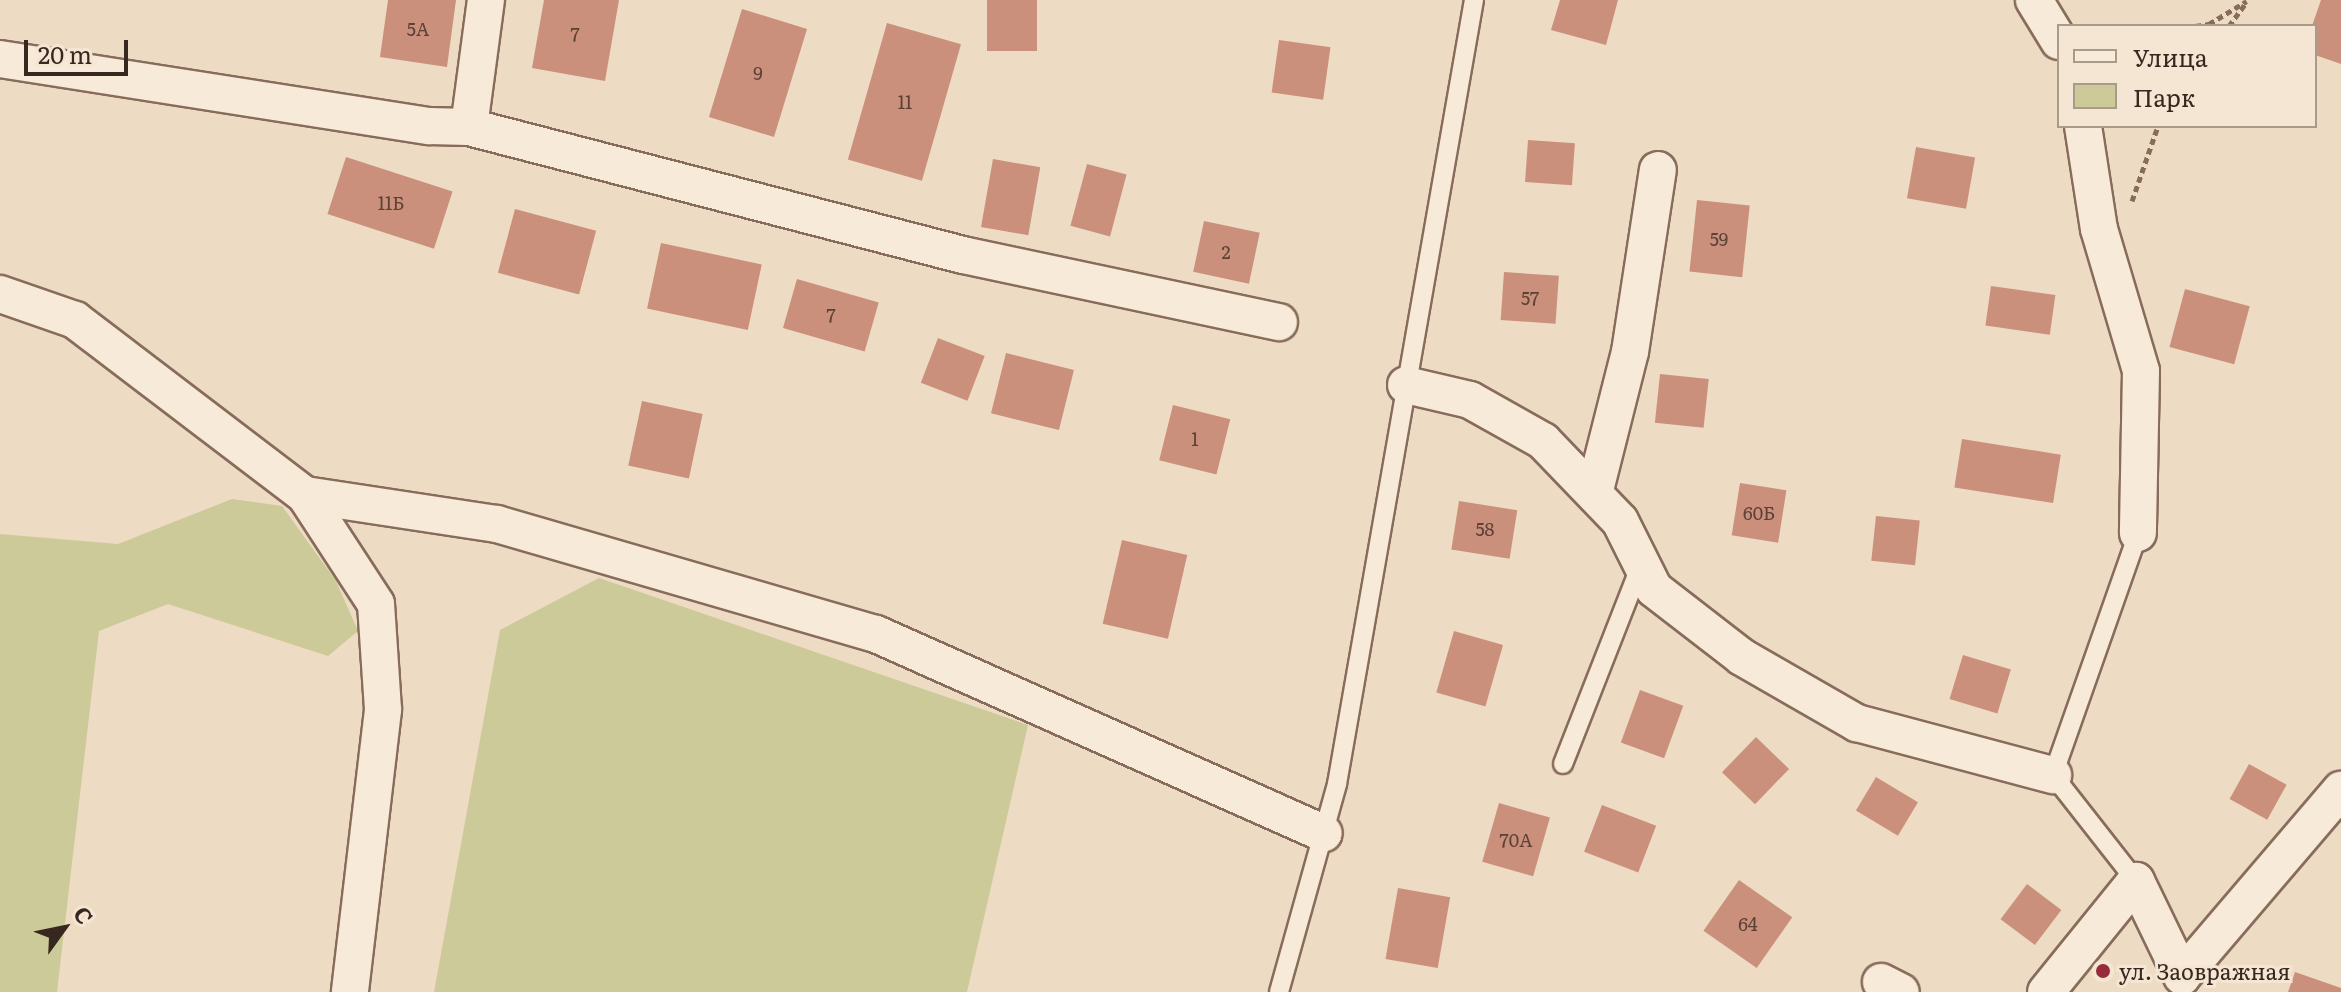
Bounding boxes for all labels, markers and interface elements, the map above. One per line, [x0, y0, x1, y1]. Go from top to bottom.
house number: 5А [407, 18, 429, 40]
house number: 7 [570, 23, 580, 45]
scale bar [28, 24, 132, 74]
legend [2057, 24, 2317, 128]
text: 20 m [38, 36, 92, 71]
text: Улица [2133, 39, 2208, 74]
house number: 9 [753, 62, 763, 84]
text: Парк [2133, 79, 2195, 114]
house number: 11 [898, 91, 912, 113]
house number: 11Б [378, 192, 404, 214]
house number: 59 [1710, 228, 1728, 250]
house number: 2 [1221, 241, 1231, 263]
house number: 57 [1521, 287, 1539, 309]
house number: 7 [826, 304, 836, 326]
house number: 1 [1191, 428, 1199, 450]
house number: 60Б [1743, 502, 1775, 524]
house number: 58 [1475, 518, 1495, 540]
house number: 70А [1500, 829, 1532, 851]
north arrow [24, 888, 104, 968]
text: С [66, 899, 103, 930]
house number: 64 [1738, 913, 1758, 935]
place label: ул. Заовражная [2119, 958, 2291, 984]
marker: ул. Заовражная [2094, 962, 2112, 980]

